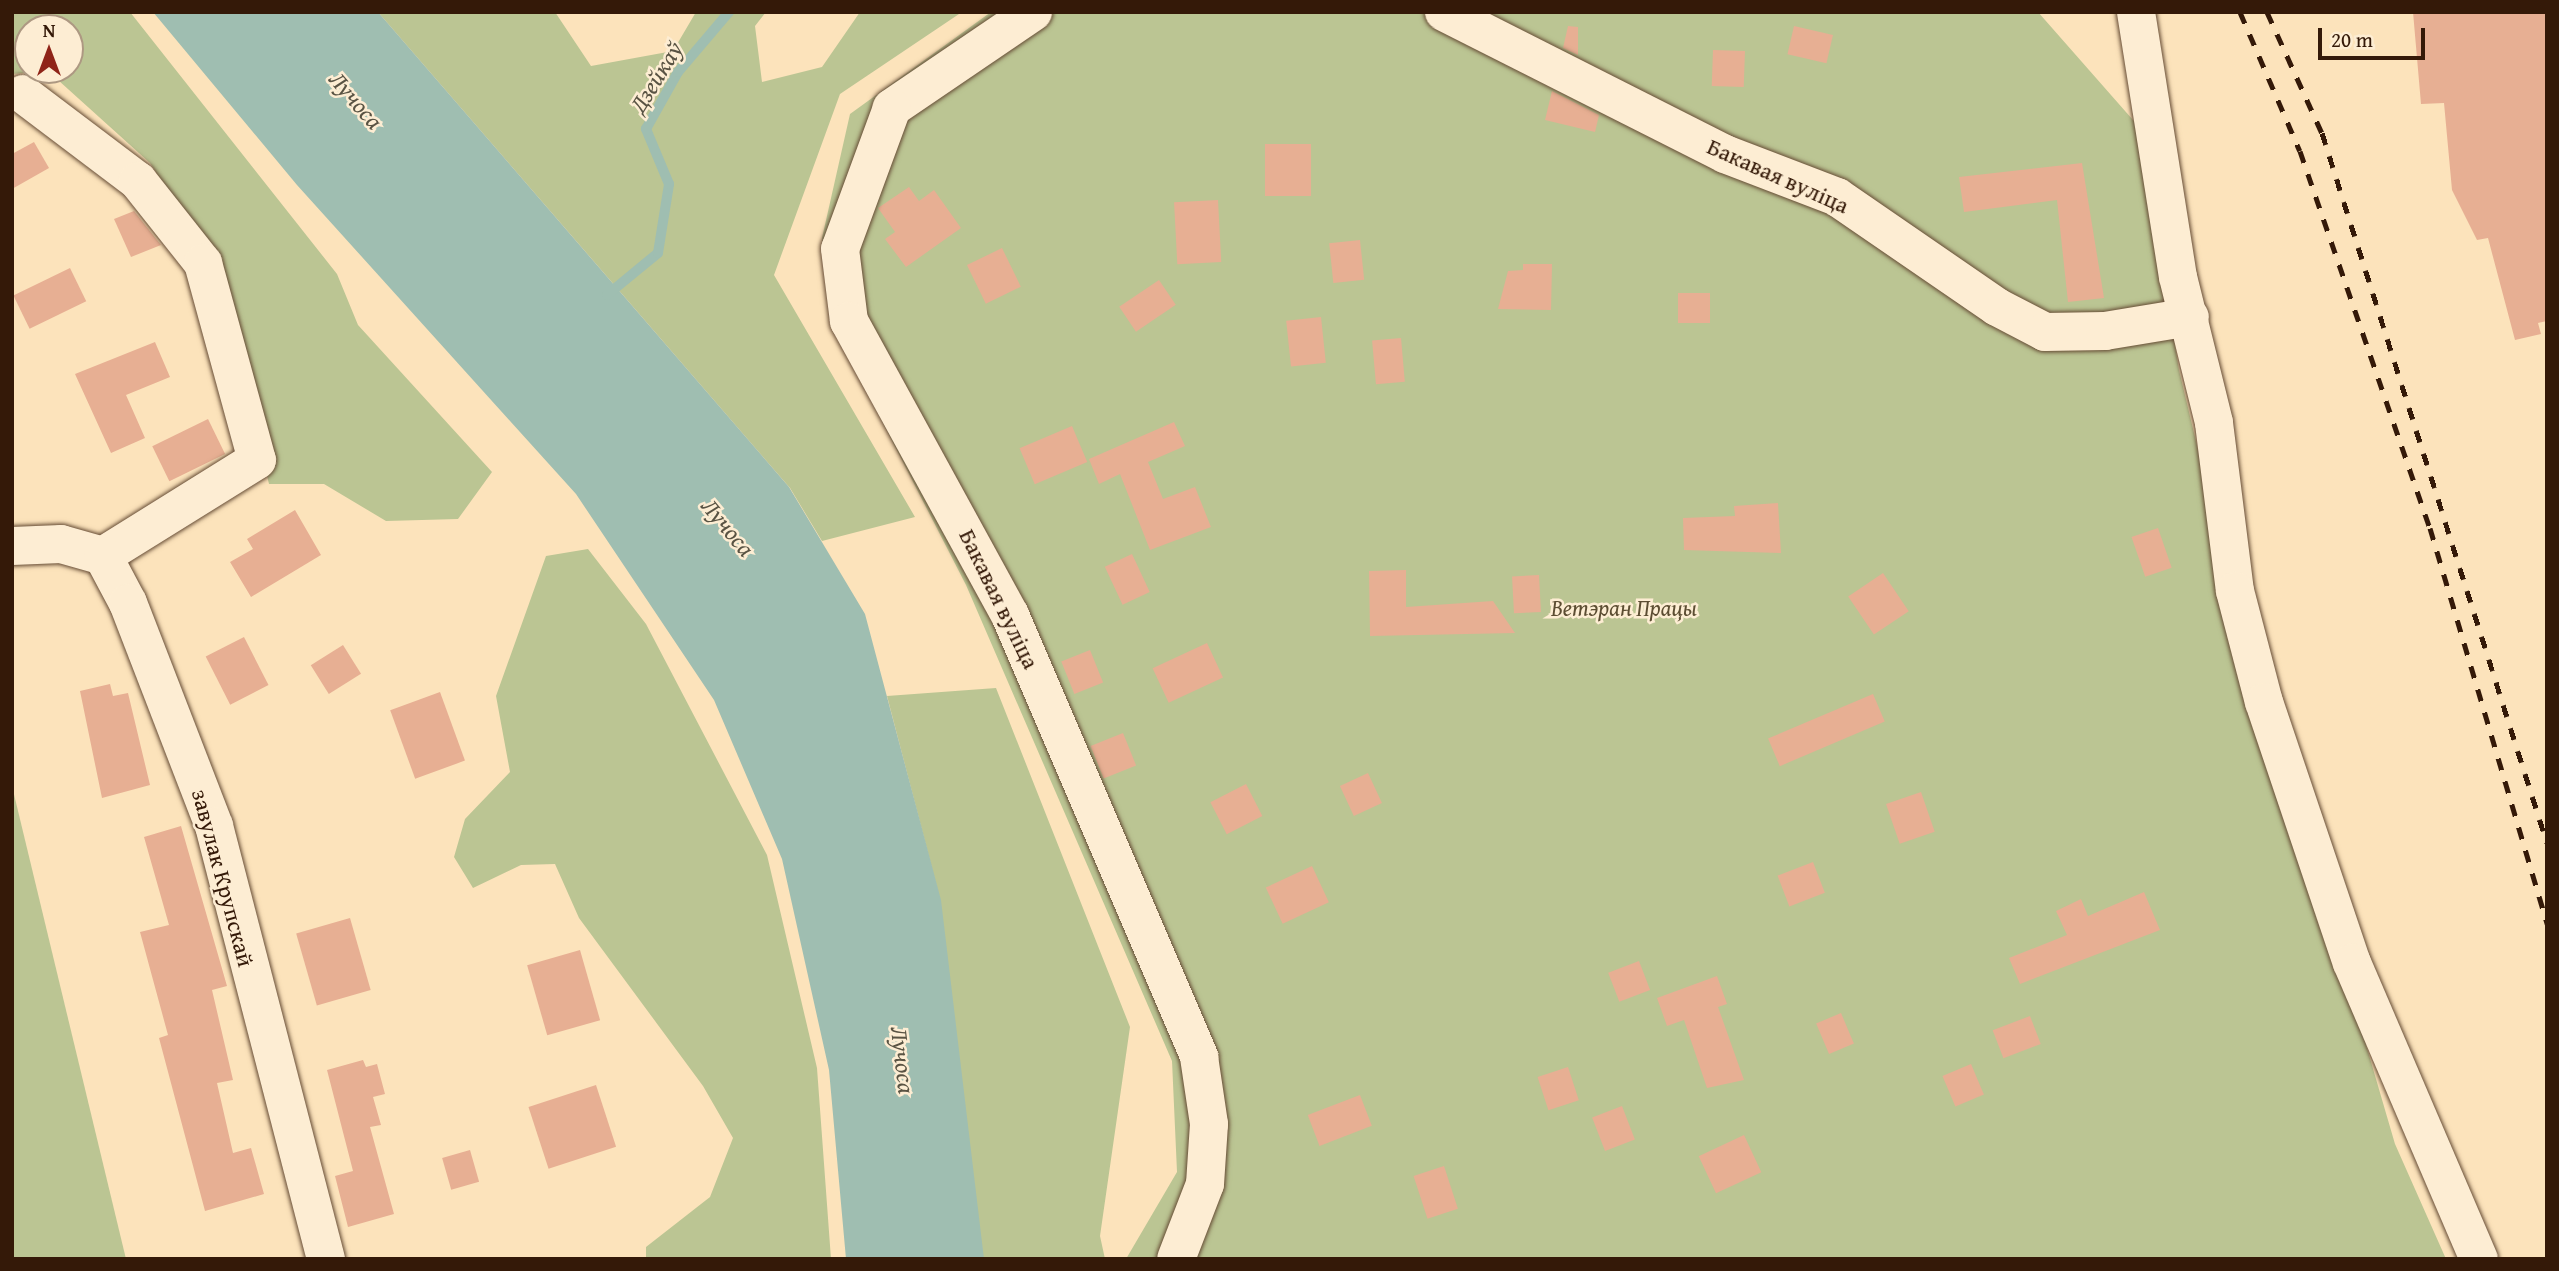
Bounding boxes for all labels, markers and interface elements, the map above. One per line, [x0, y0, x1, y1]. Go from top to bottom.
north arrow [14, 14, 84, 84]
scale bar [2321, 14, 2428, 58]
text: N [43, 16, 55, 44]
text: 20 m [2331, 24, 2373, 55]
water label: Дзейкаў [623, 36, 689, 118]
water label: Лучоса [323, 65, 389, 135]
street label: Бакавая вуліца [1703, 132, 1853, 220]
water label: Лучоса [695, 492, 761, 562]
street label: Бакавая вуліца [953, 525, 1045, 673]
park label: Ветэран Працы [1551, 594, 1697, 622]
street label: завулак Крупскай [186, 786, 260, 970]
water label: Лучоса [885, 1025, 921, 1095]

